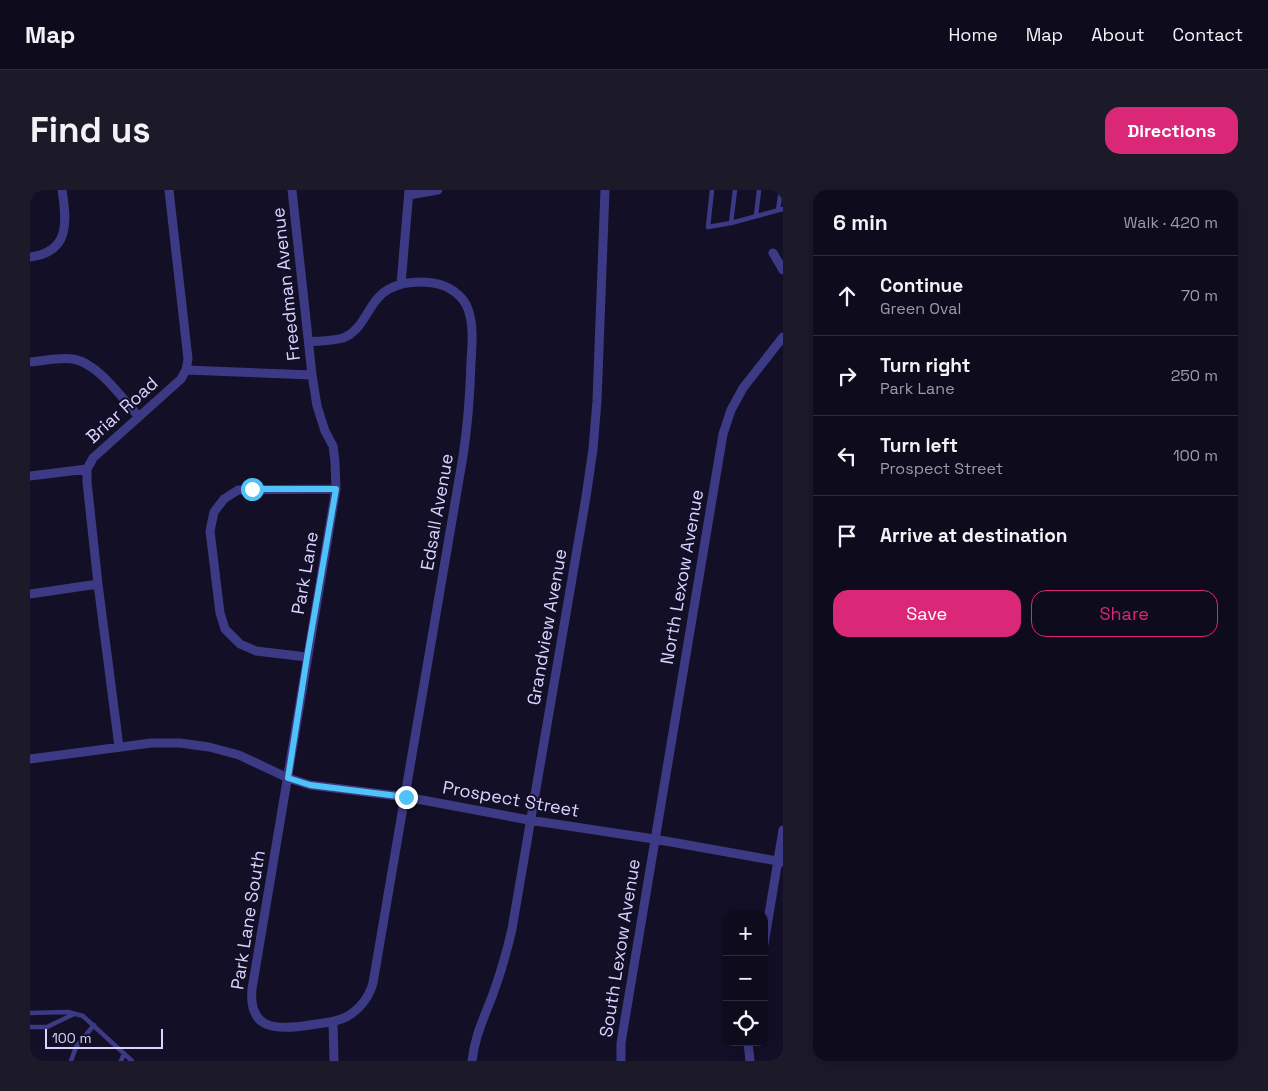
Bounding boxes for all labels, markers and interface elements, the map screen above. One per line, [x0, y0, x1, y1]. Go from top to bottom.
text: Map [25, 19, 75, 50]
text: Home [949, 23, 998, 46]
text: Map [1026, 23, 1063, 46]
text: About [1091, 23, 1145, 46]
text: Contact [1173, 23, 1243, 46]
button: Directions [1105, 107, 1238, 154]
text: Find us [30, 108, 151, 152]
street label: Freedman Avenue [266, 206, 305, 362]
text: 6 min [833, 209, 888, 236]
text: Walk · 420 m [1123, 212, 1218, 233]
text: Continue [880, 273, 963, 298]
icon: ahead [833, 282, 861, 310]
text: 70 m [1181, 285, 1218, 306]
text: Green Oval [880, 298, 961, 319]
text: Turn right [880, 353, 970, 378]
icon: right [833, 362, 861, 390]
text: 250 m [1171, 365, 1218, 386]
street label: Briar Road [81, 371, 162, 448]
text: Park Lane [880, 378, 955, 399]
text: Turn left [880, 433, 958, 458]
icon: left [833, 442, 861, 470]
text: 100 m [1173, 445, 1218, 466]
street label: Edsall Avenue [415, 452, 458, 572]
text: Prospect Street [880, 458, 1003, 479]
route start [241, 478, 264, 501]
street label: North Lexow Avenue [655, 488, 708, 666]
icon: arrive [833, 522, 861, 550]
text: Arrive at destination [880, 523, 1068, 548]
street label: Park Lane [286, 530, 323, 616]
street label: Grandview Avenue [521, 547, 572, 707]
button: Save [833, 590, 1021, 637]
button: Share [1031, 590, 1218, 637]
street label: Prospect Street [441, 775, 581, 822]
route end [395, 786, 418, 809]
street label: Park Lane South [225, 848, 270, 991]
street label: South Lexow Avenue [594, 857, 645, 1039]
map controls [723, 911, 768, 1046]
button: + [723, 911, 768, 956]
button: − [723, 956, 768, 1001]
button: locate [723, 1001, 768, 1046]
scale bar [45, 1026, 162, 1049]
text: 100 m [52, 1029, 91, 1047]

